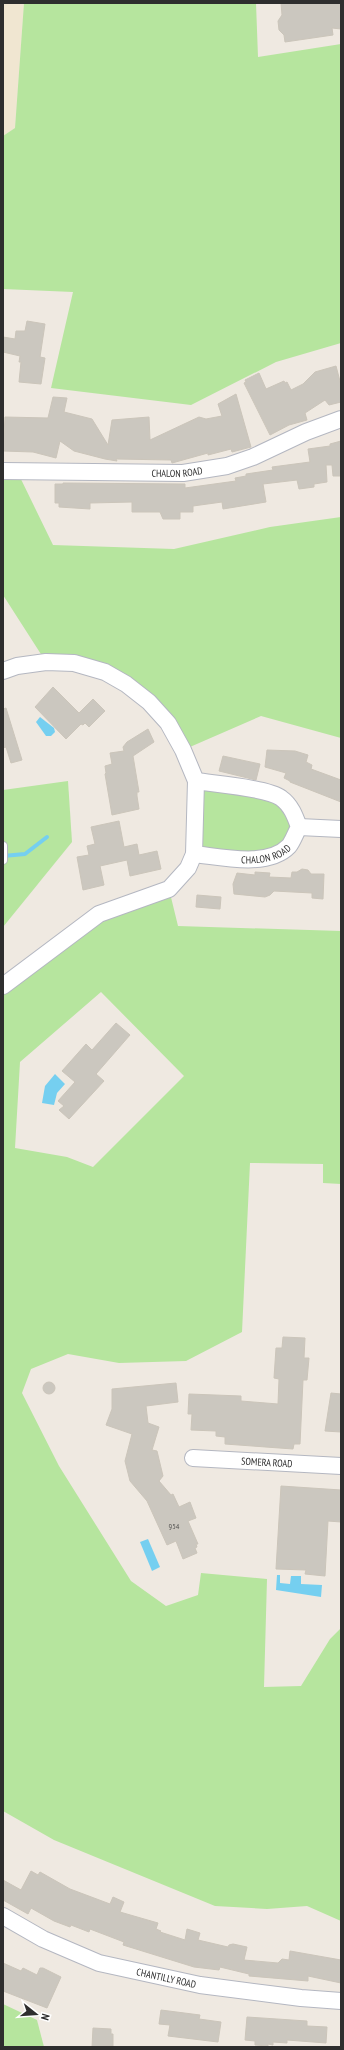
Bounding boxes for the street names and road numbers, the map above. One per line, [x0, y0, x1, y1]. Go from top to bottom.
street label: CHALON ROAD [151, 464, 203, 480]
street label: CHALON ROAD [241, 842, 294, 866]
street label: SOMERA ROAD [241, 1455, 293, 1470]
street label: CHANTILLY ROAD [135, 1965, 197, 1991]

